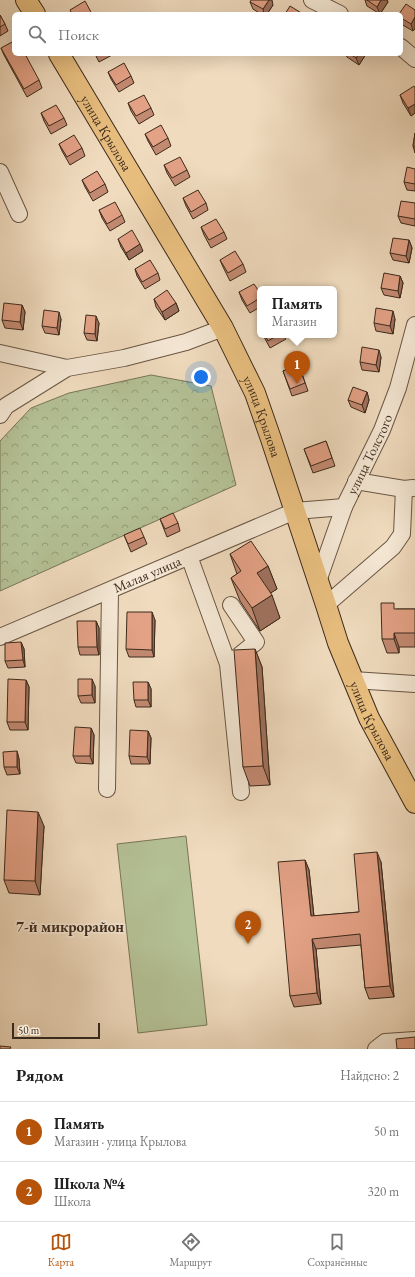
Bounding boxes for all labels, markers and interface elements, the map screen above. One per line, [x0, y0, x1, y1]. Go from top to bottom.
search box [12, 12, 403, 56]
icon: search [26, 23, 48, 45]
text: Поиск [58, 25, 99, 44]
street label: улица Крылова [76, 91, 136, 175]
popup [257, 286, 337, 338]
text: Память [272, 294, 322, 313]
text: Магазин [272, 313, 317, 330]
pin: 1 [284, 351, 310, 384]
your location [191, 367, 211, 387]
street label: улица Крылова [239, 372, 285, 460]
street label: улица Толстого [343, 412, 396, 498]
street label: Малая улица [110, 552, 184, 597]
street label: улица Крылова [346, 678, 399, 764]
pin: 2 [235, 911, 261, 944]
district label: 7-й микрорайон [16, 917, 124, 936]
scale bar [12, 1021, 100, 1040]
text: 50 m [18, 1023, 39, 1037]
text: Рядом [16, 1064, 64, 1086]
text: Найдено: 2 [340, 1067, 399, 1084]
text: Память [54, 1114, 104, 1133]
text: 1 [26, 1123, 32, 1140]
text: 50 m [374, 1123, 399, 1140]
text: Магазин · улица Крылова [54, 1133, 186, 1150]
text: Школа №4 [54, 1174, 125, 1193]
text: 2 [26, 1183, 32, 1200]
text: 320 m [368, 1183, 399, 1200]
text: Школа [54, 1193, 91, 1210]
tab: Карта [48, 1231, 74, 1269]
tab: Маршрут [170, 1231, 212, 1269]
tab: Сохранённые [307, 1231, 367, 1269]

